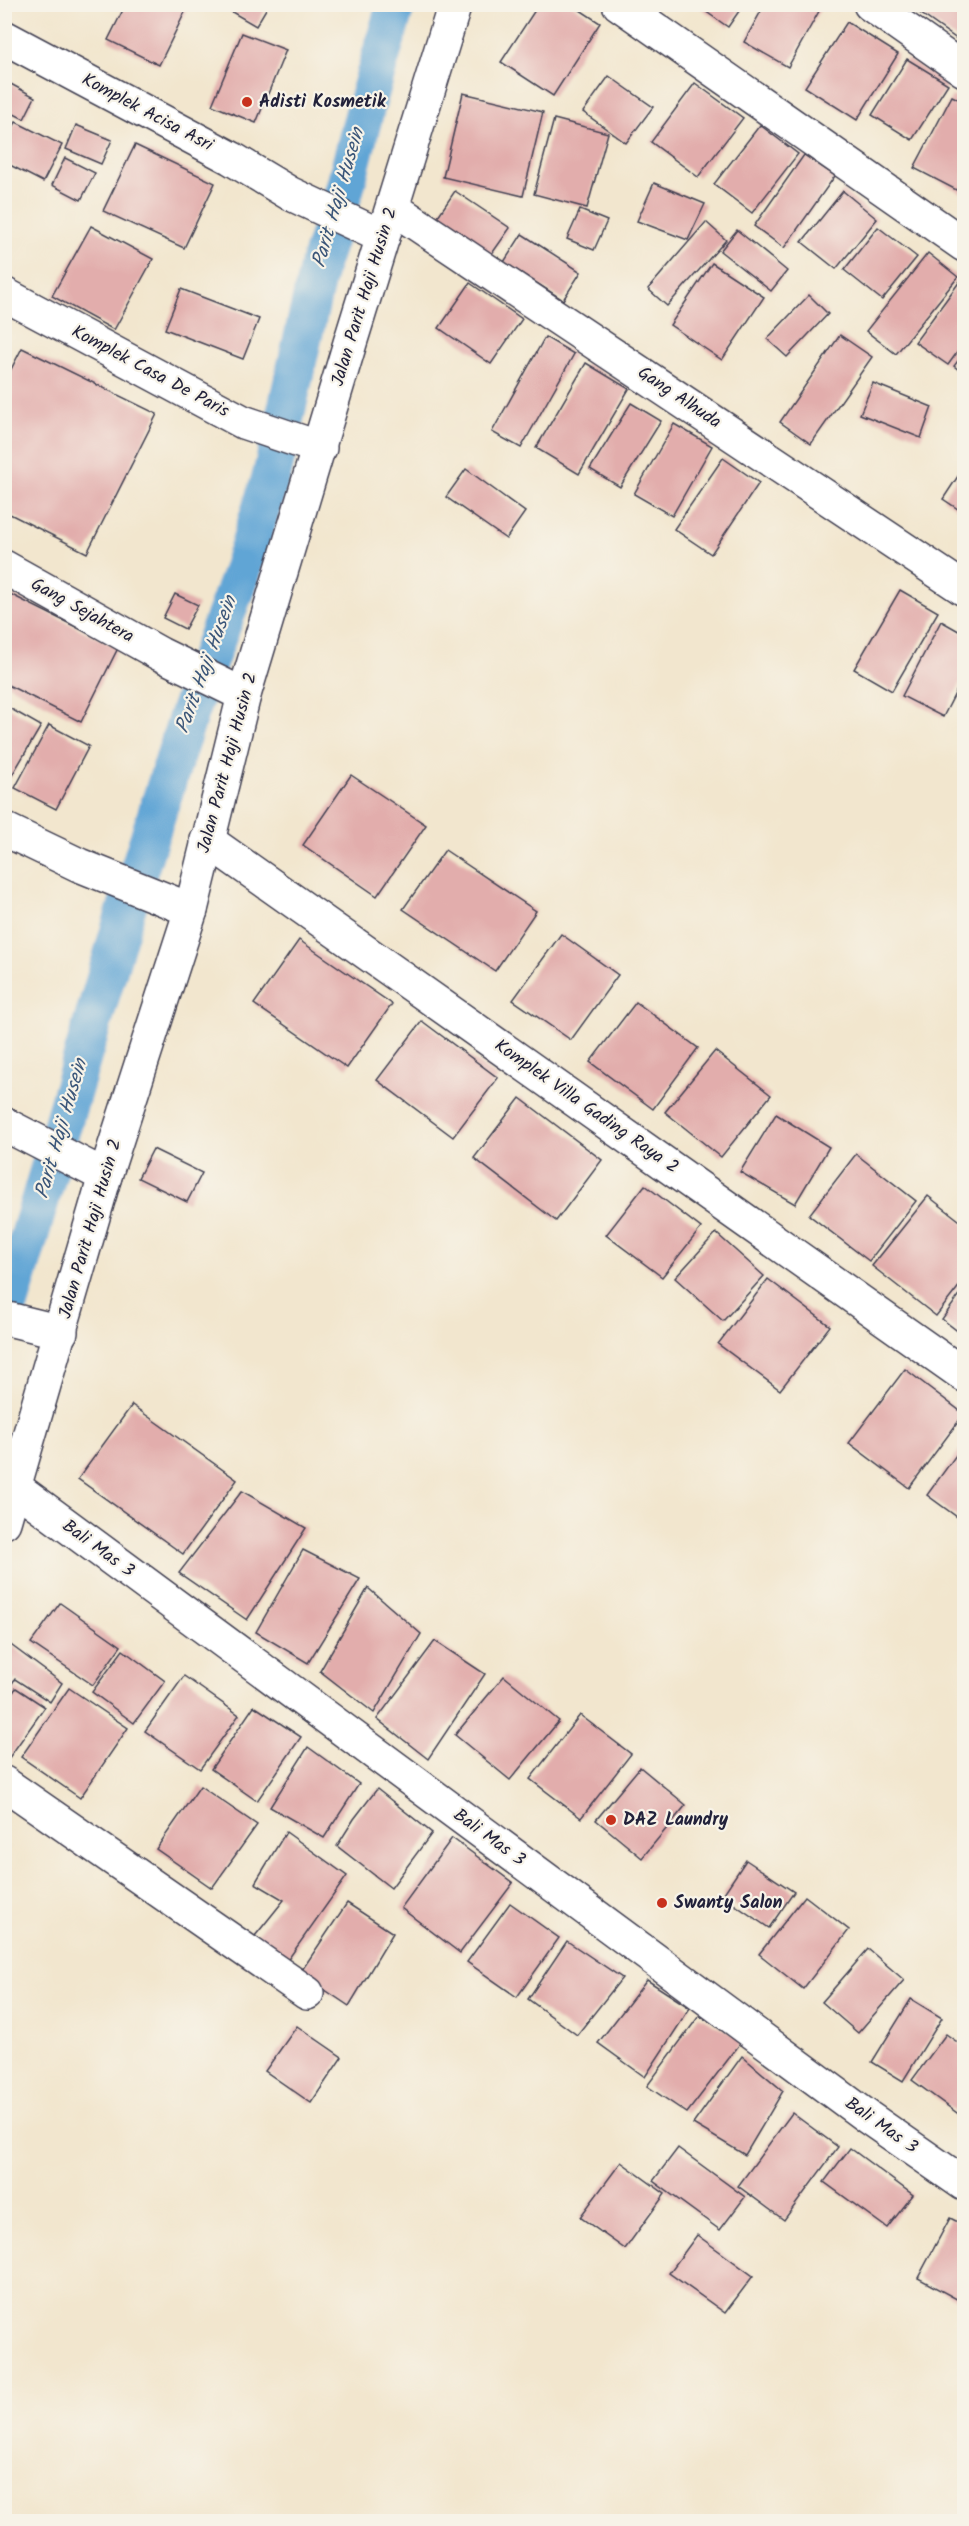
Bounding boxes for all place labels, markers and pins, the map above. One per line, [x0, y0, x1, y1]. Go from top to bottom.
place label: Adisti Kosmetik [259, 88, 387, 117]
marker: Adisti Kosmetik [240, 95, 254, 109]
place label: DAZ Laundry [623, 1806, 729, 1835]
marker: DAZ Laundry [604, 1813, 618, 1827]
place label: Swanty Salon [674, 1889, 782, 1918]
marker: Swanty Salon [655, 1896, 669, 1910]

